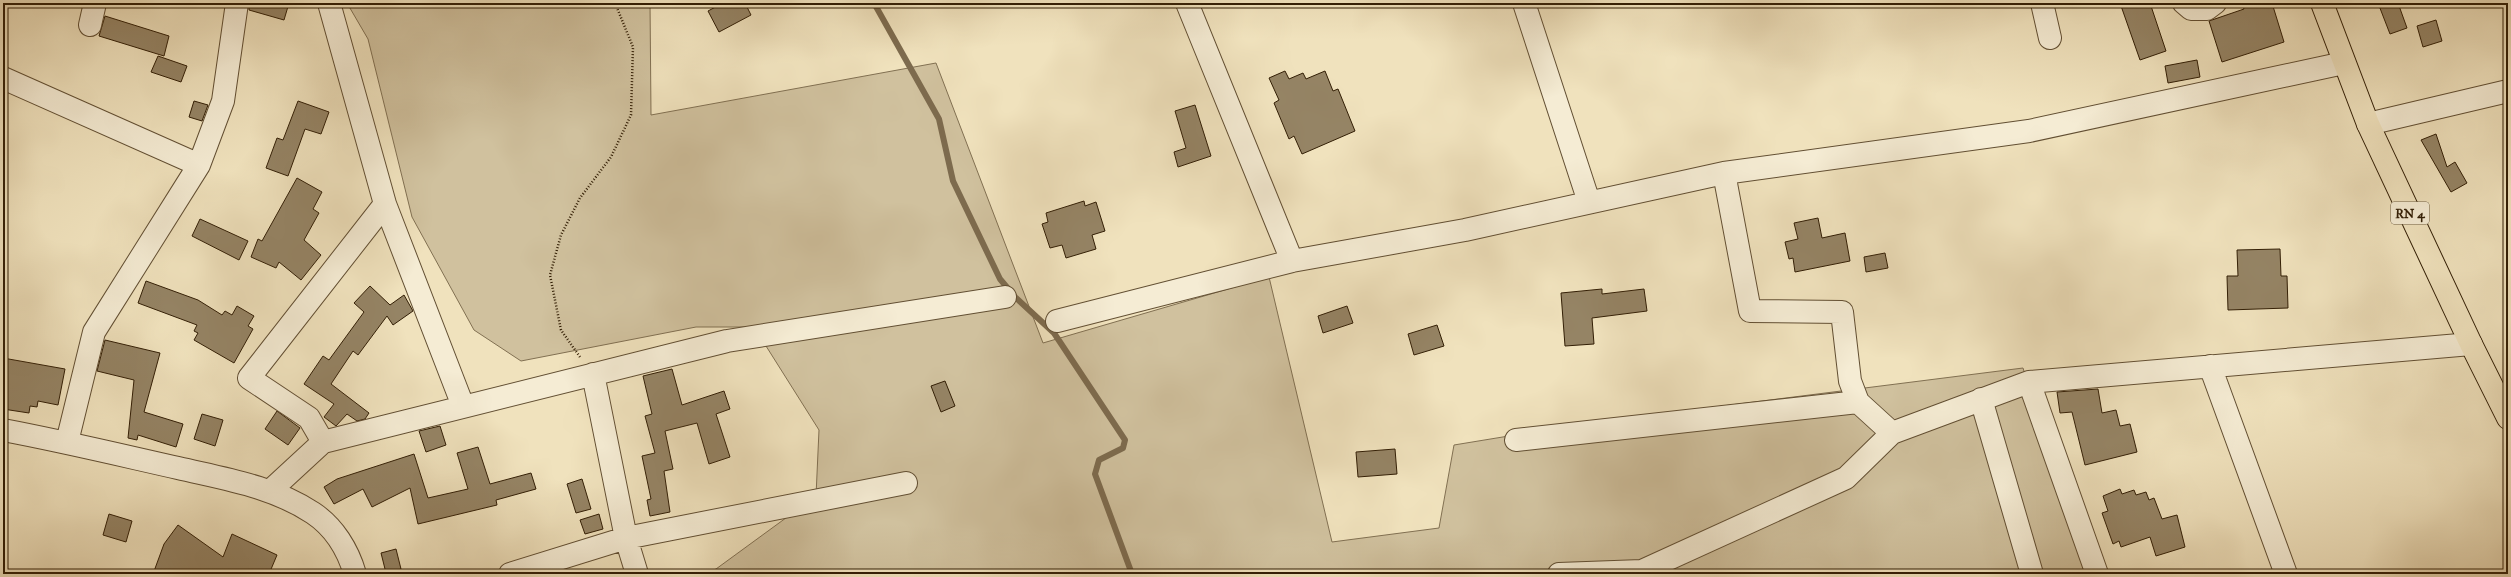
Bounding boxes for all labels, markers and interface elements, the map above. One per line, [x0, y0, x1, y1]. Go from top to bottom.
road number: RN 4 [2391, 202, 2429, 224]

